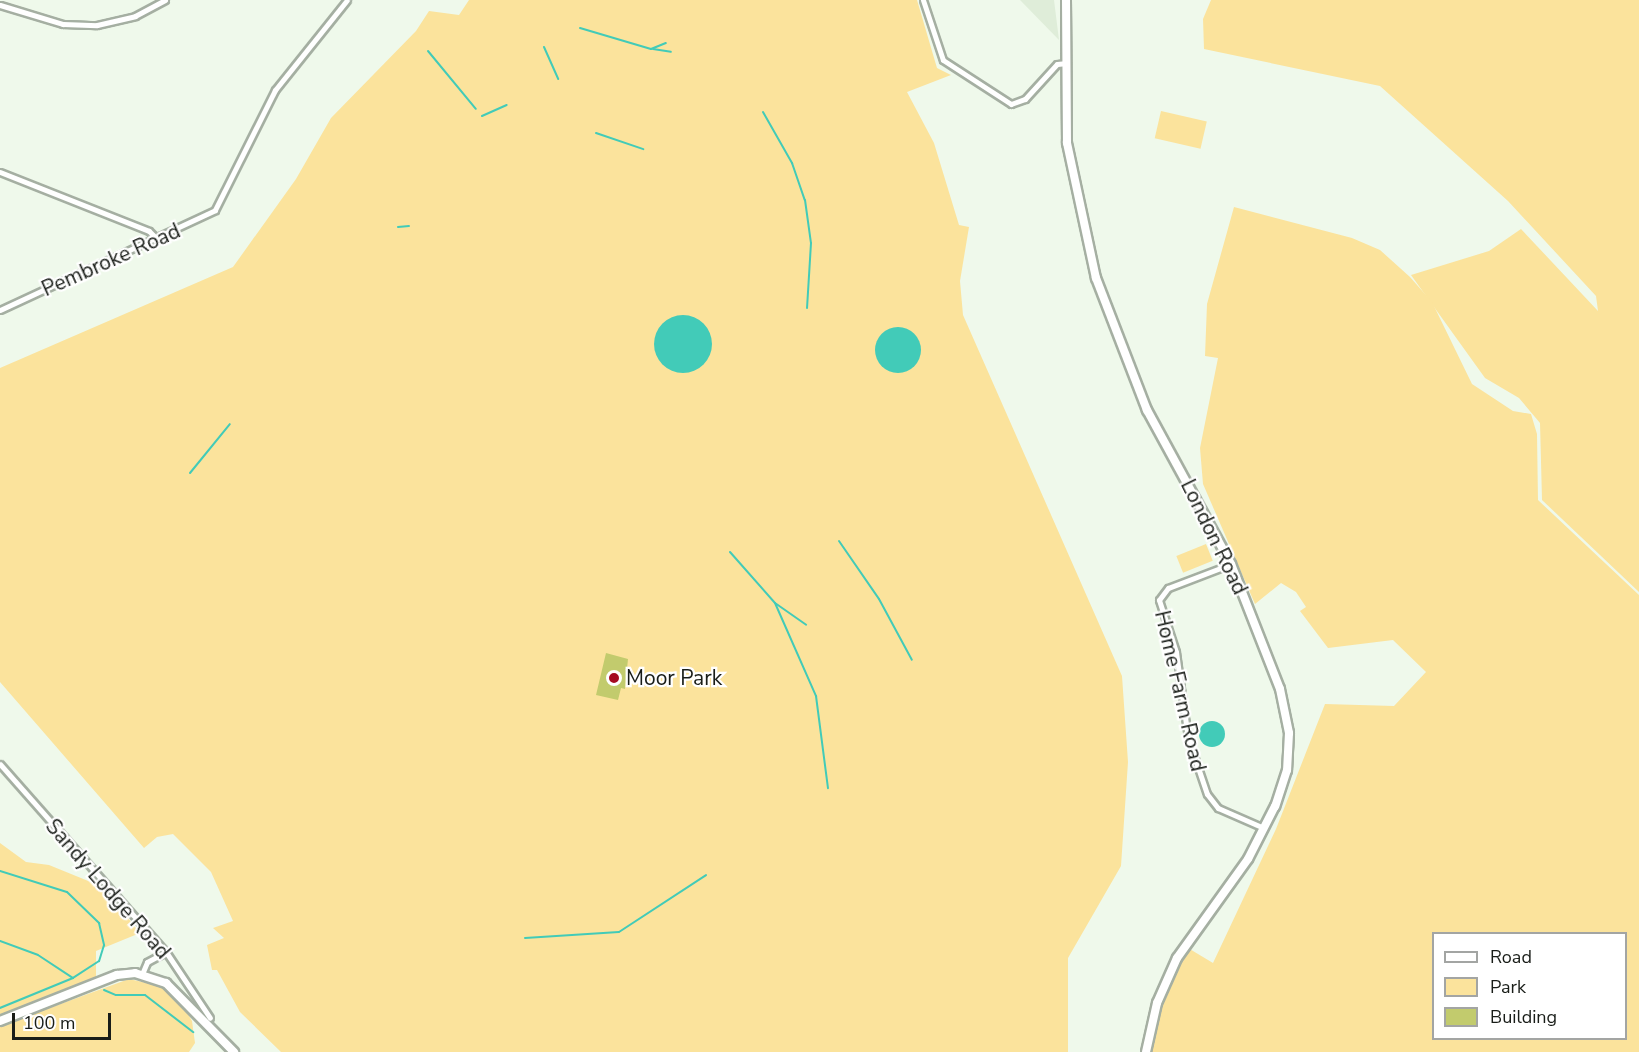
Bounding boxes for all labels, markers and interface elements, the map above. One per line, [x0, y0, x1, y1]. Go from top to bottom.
street label: Pembroke Road [38, 218, 184, 302]
street label: London Road [1175, 475, 1253, 599]
street label: Home Farm Road [1149, 608, 1211, 774]
place label: Moor Park [626, 665, 722, 691]
marker: Moor Park [607, 671, 621, 685]
street label: Sandy Lodge Road [40, 814, 176, 964]
legend [1432, 932, 1627, 1040]
text: Road [1490, 945, 1532, 969]
text: Park [1490, 975, 1526, 999]
scale bar [15, 1001, 114, 1039]
text: Building [1490, 1005, 1557, 1029]
text: 100 m [23, 1011, 75, 1035]

